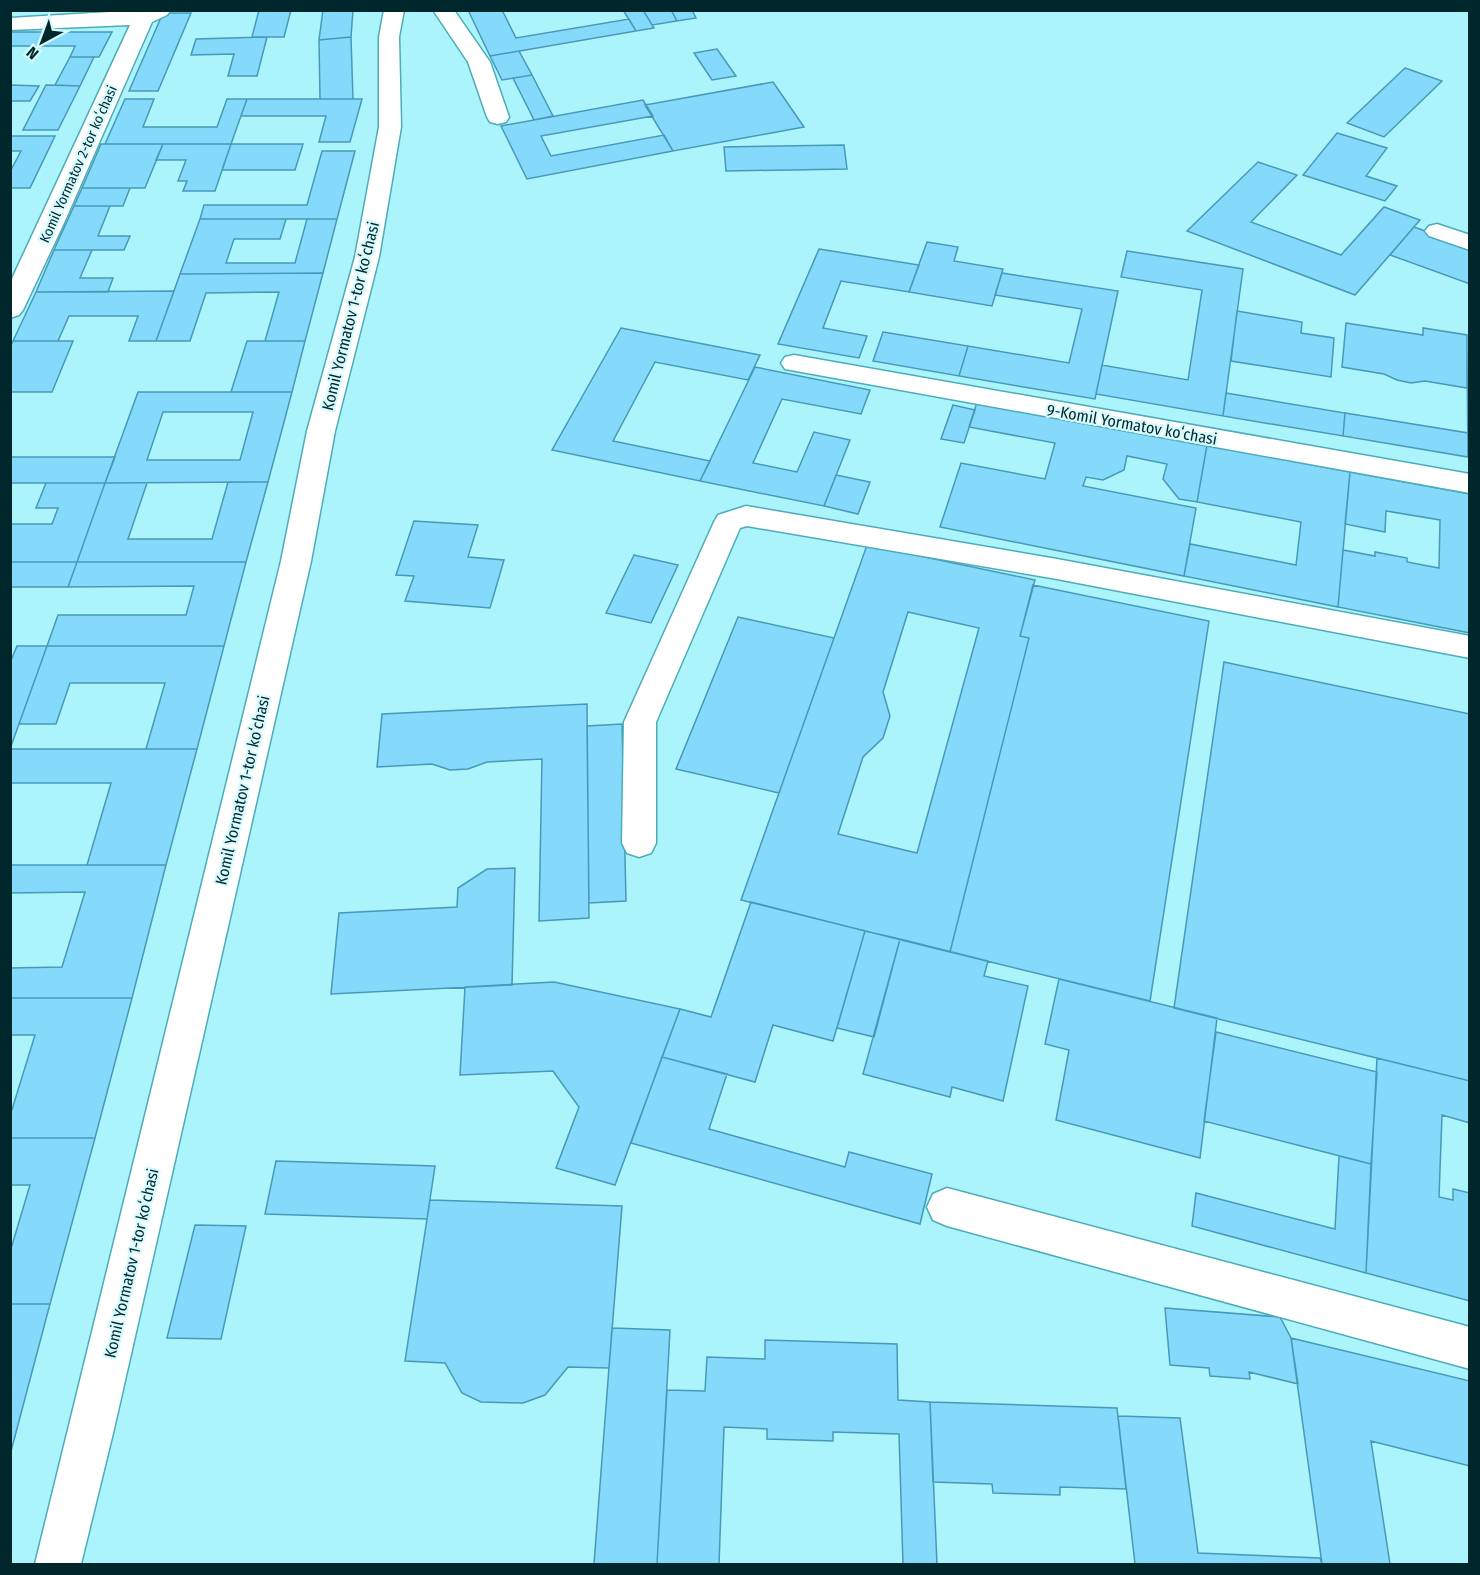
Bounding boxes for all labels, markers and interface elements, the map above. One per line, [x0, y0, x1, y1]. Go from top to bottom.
north arrow [12, 12, 72, 72]
text: N [23, 43, 42, 63]
street label: Komil Yormatov 2-tor koʻchasi [36, 83, 121, 245]
street label: Komil Yormatov 1-tor koʻchasi [318, 220, 383, 412]
street label: 9-Komil Yormatov koʻchasi [1045, 400, 1219, 449]
street label: Komil Yormatov 1-tor koʻchasi [211, 694, 274, 887]
street label: Komil Yormatov 1-tor koʻchasi [100, 1167, 163, 1360]

